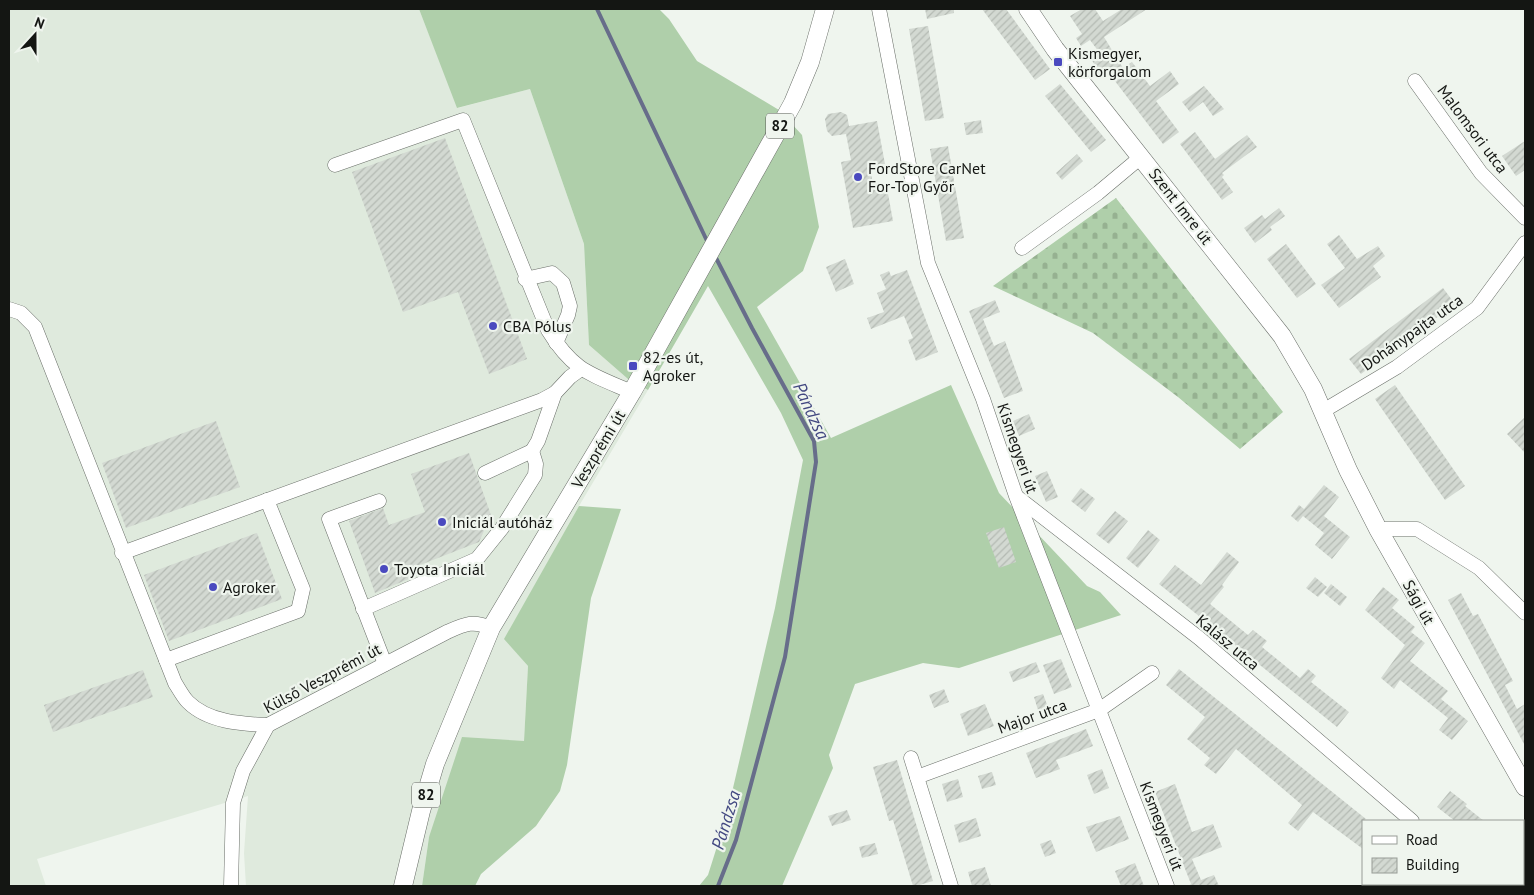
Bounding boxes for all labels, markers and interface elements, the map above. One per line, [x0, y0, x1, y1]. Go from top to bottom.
north arrow [10, 10, 60, 60]
text: N [32, 13, 47, 33]
place label: Kismegyer, körforgalom [1068, 43, 1151, 81]
marker: Kismegyer, körforgalom [1052, 56, 1064, 68]
street label: Malomsori utca [1433, 81, 1513, 177]
road number: 82 [766, 114, 794, 138]
place label: FordStore CarNet For-Top Győr [868, 158, 986, 196]
street label: Szent Imre út [1145, 164, 1217, 249]
marker: FordStore CarNet For-Top Győr [852, 171, 864, 183]
street label: Dohánypajta utca [1357, 290, 1467, 374]
place label: CBA Pólus [503, 316, 572, 336]
marker: CBA Pólus [487, 320, 499, 332]
place label: 82-es út, Agroker [643, 347, 703, 385]
marker: 82-es út, Agroker [627, 360, 639, 372]
water label: Pándzsa [788, 378, 835, 443]
street label: Kismegyeri út [993, 400, 1043, 496]
street label: Veszprémi út [566, 406, 630, 493]
place label: Iniciál autóház [452, 512, 552, 532]
marker: Iniciál autóház [436, 516, 448, 528]
place label: Toyota Iniciál [394, 559, 485, 579]
marker: Toyota Iniciál [378, 563, 390, 575]
street label: Sági út [1399, 576, 1440, 628]
place label: Agroker [223, 577, 276, 597]
marker: Agroker [207, 581, 219, 593]
street label: Kalász utca [1192, 610, 1264, 674]
street label: Külső Veszprémi út [260, 638, 385, 717]
street label: Major utca [995, 694, 1069, 738]
street label: Kismegyeri út [1136, 779, 1188, 874]
road number: 82 [412, 782, 440, 808]
water label: Pándzsa [706, 787, 745, 852]
legend [1362, 820, 1524, 885]
text: Road [1406, 830, 1438, 849]
text: Building [1406, 855, 1460, 874]

